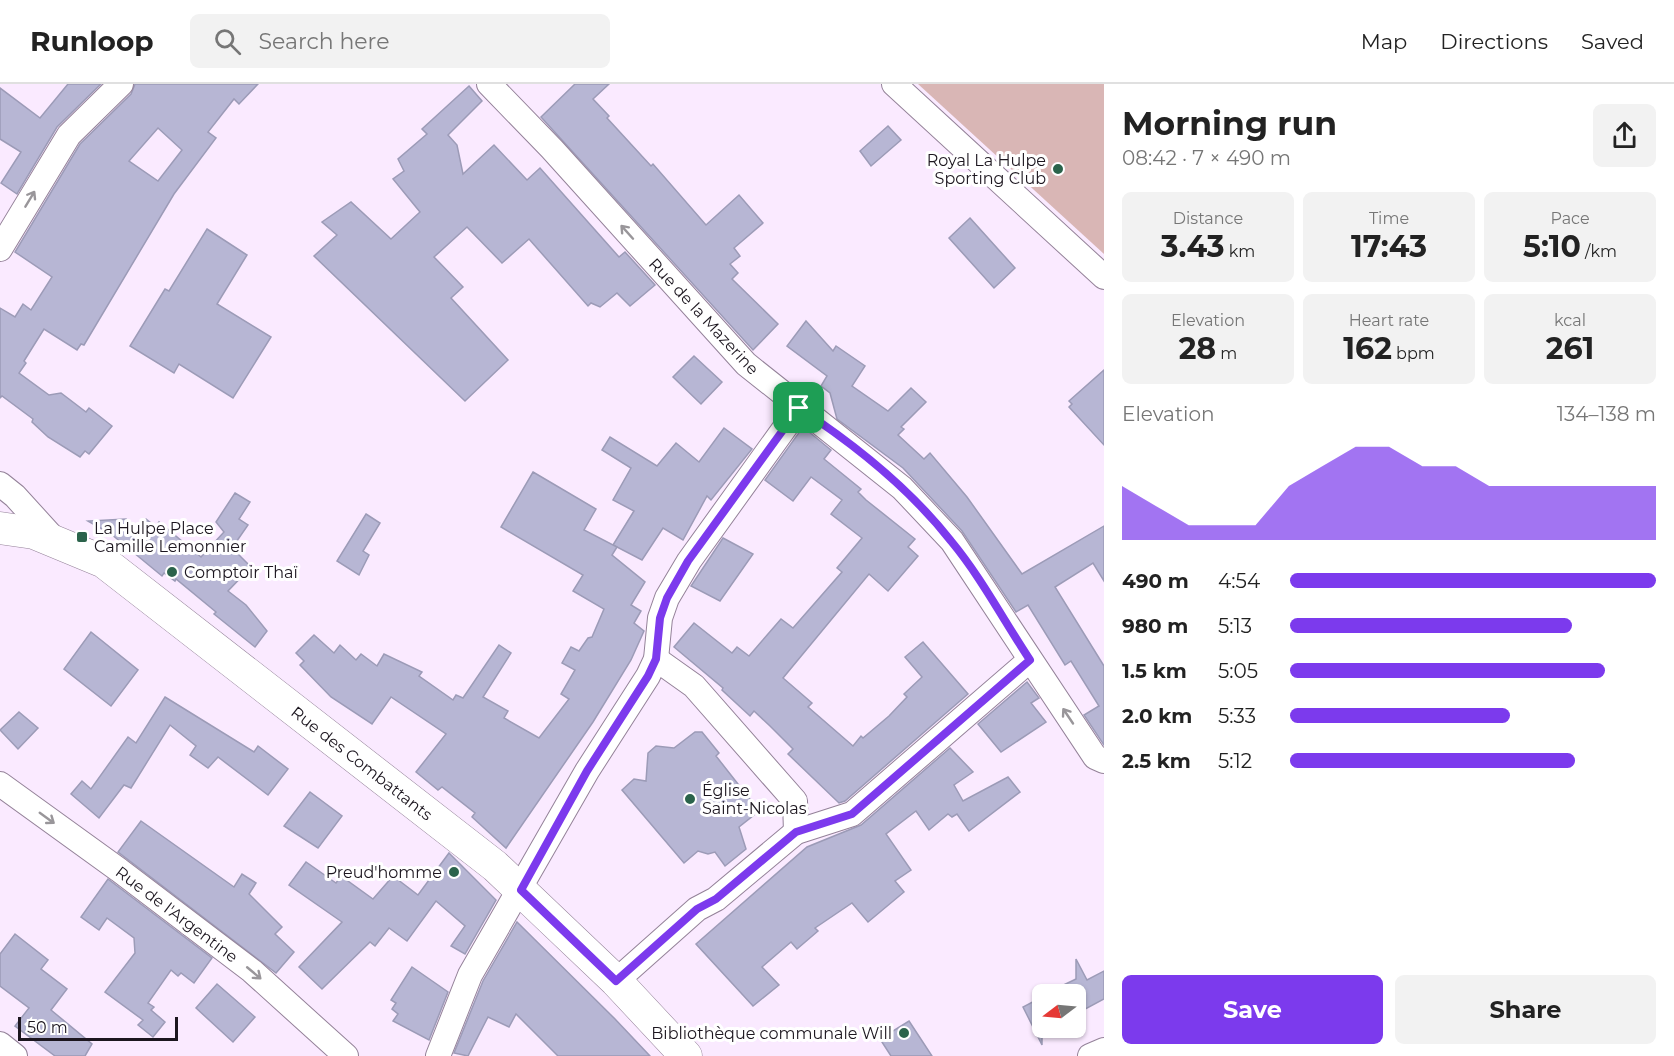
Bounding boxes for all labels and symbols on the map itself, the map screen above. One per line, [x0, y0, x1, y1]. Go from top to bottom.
place label: Royal La Hulpe Sporting Club [927, 151, 1046, 188]
marker: Royal La Hulpe Sporting Club [1051, 162, 1065, 176]
one-way arrow [25, 191, 37, 208]
one-way arrow [620, 225, 634, 240]
street label: Rue de la Mazerine [645, 254, 763, 379]
pin [773, 382, 824, 433]
place label: La Hulpe Place Camille Lemonnier [94, 519, 246, 556]
marker: La Hulpe Place Camille Lemonnier [75, 530, 89, 544]
place label: Comptoir Thaï [184, 563, 298, 582]
marker: Comptoir Thaï [165, 565, 179, 579]
street label: Rue des Combattants [287, 702, 436, 825]
one-way arrow [1062, 709, 1074, 725]
place label: Église Saint-Nicolas [702, 781, 807, 818]
marker: Église Saint-Nicolas [683, 792, 697, 806]
one-way arrow [39, 812, 55, 824]
street label: Rue de l'Argentine [112, 862, 242, 967]
place label: Preud'homme [326, 863, 442, 882]
marker: Preud'homme [447, 865, 461, 879]
one-way arrow [246, 966, 261, 980]
north arrow [1032, 984, 1086, 1038]
scale bar [18, 1014, 178, 1042]
place label: Bibliothèque communale Will [651, 1024, 892, 1043]
marker: Bibliothèque communale Will [897, 1026, 911, 1040]

